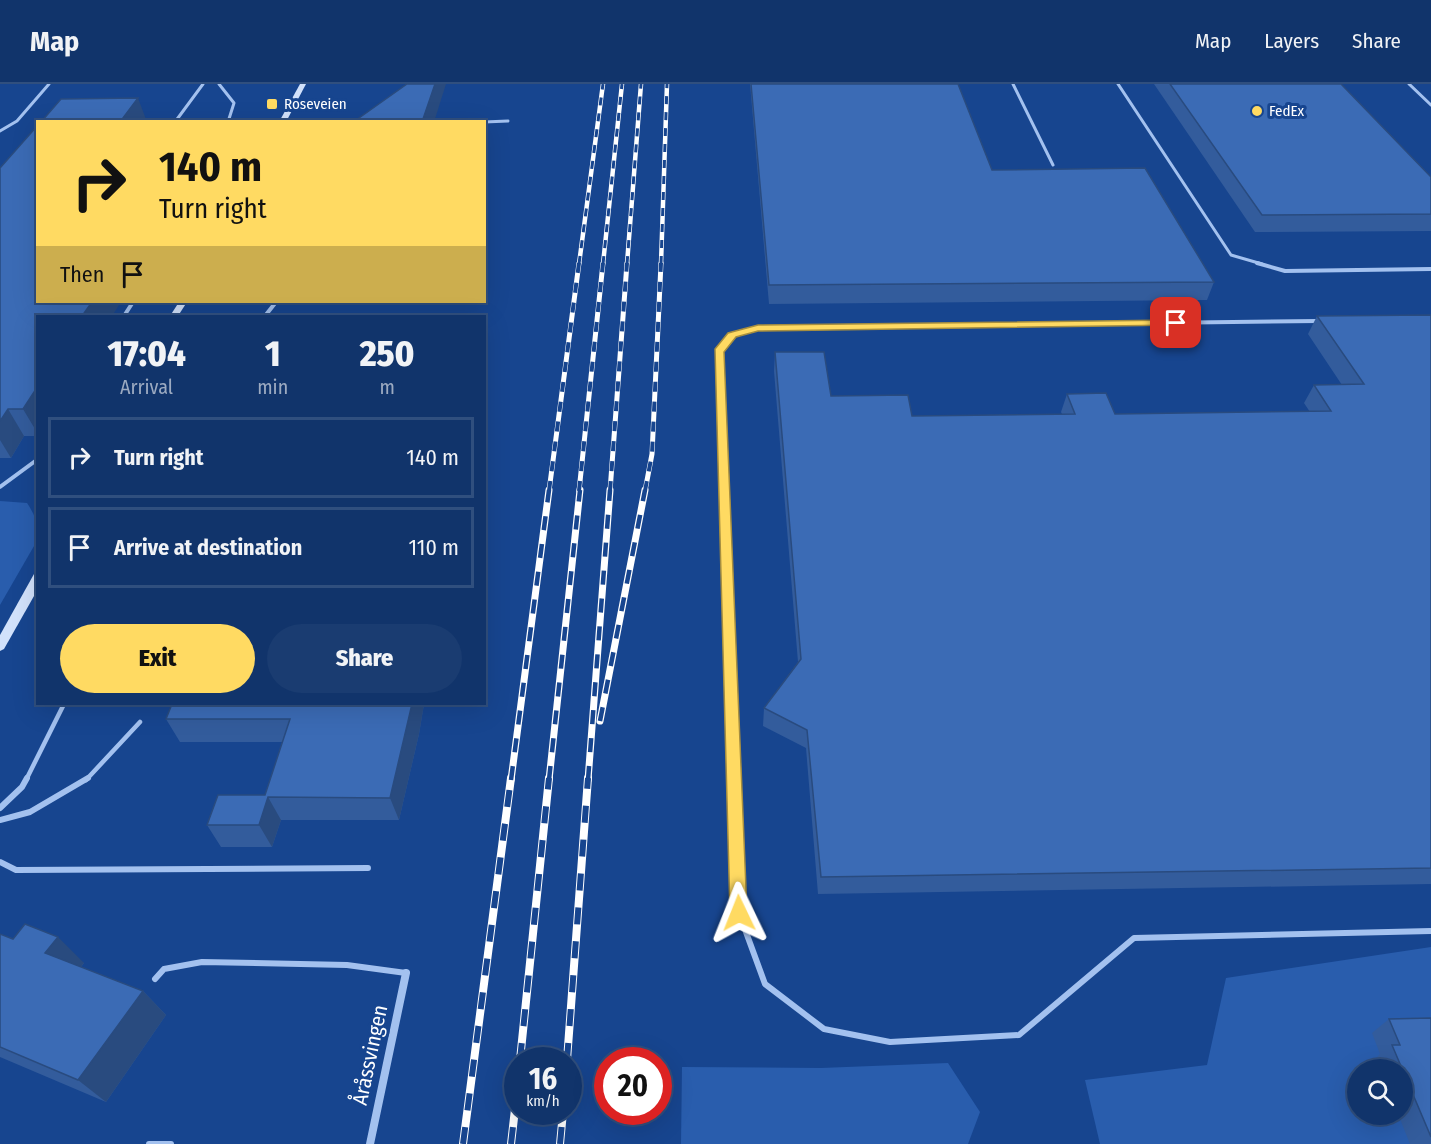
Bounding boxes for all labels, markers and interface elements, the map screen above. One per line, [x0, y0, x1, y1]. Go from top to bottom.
text: Map [30, 25, 79, 58]
text: Map [1195, 28, 1231, 54]
text: Layers [1264, 28, 1319, 54]
text: Share [1352, 28, 1401, 54]
place label: Roseveien [284, 95, 347, 113]
marker: Roseveien [265, 97, 279, 111]
place label: FedEx [1269, 102, 1305, 120]
marker: FedEx [1250, 104, 1264, 118]
text: 140 m [159, 142, 262, 192]
icon: right [60, 144, 138, 222]
text: Turn right [159, 193, 267, 225]
icon: arrive [116, 258, 149, 291]
text: Then [60, 261, 104, 288]
pin [1150, 297, 1201, 348]
icon: arrive [1159, 306, 1192, 339]
text: 17:04 [107, 332, 186, 376]
text: 1 [265, 332, 281, 376]
text: 250 [360, 332, 415, 376]
text: Arrival [120, 375, 173, 399]
text: min [257, 375, 288, 399]
text: m [379, 375, 395, 399]
icon: right [63, 441, 96, 474]
text: Turn right [114, 444, 203, 471]
text: 140 m [406, 444, 459, 471]
icon: arrive [63, 531, 96, 564]
text: Arrive at destination [114, 534, 302, 561]
text: 110 m [409, 534, 459, 561]
button: Exit [60, 624, 255, 693]
button: Share [267, 624, 462, 693]
position arrow [707, 881, 771, 945]
street label: Åråssvingen [347, 1002, 393, 1108]
speed limit sign: 20 [594, 1047, 672, 1125]
map controls [1347, 1059, 1413, 1125]
button: search [1347, 1059, 1413, 1125]
text: 16 [529, 1061, 557, 1097]
text: km/h [526, 1092, 560, 1110]

